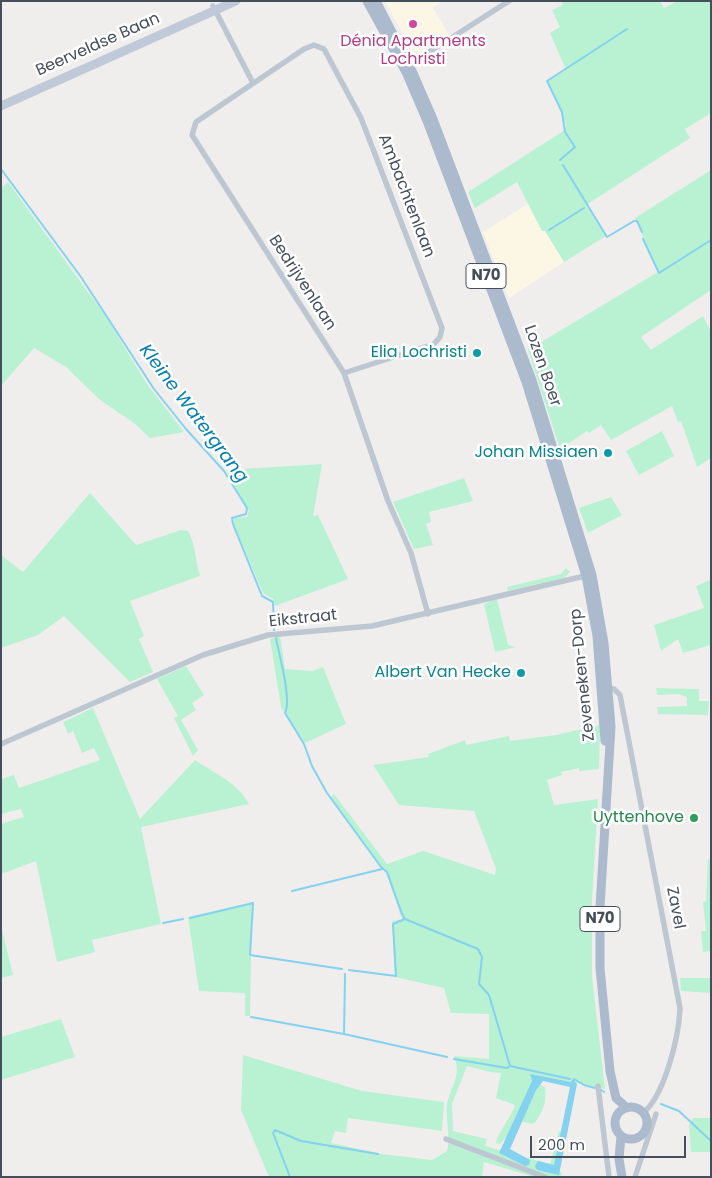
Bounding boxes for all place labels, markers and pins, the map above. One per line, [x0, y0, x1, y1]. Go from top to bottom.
marker: Dénia Apartments Lochristi [407, 18, 419, 30]
place label: Dénia Apartments Lochristi [340, 32, 486, 70]
place label: Elia Lochristi [371, 343, 467, 363]
marker: Elia Lochristi [471, 347, 483, 359]
place label: Johan Missiaen [474, 443, 598, 463]
marker: Johan Missiaen [602, 447, 614, 459]
place label: Albert Van Hecke [374, 663, 511, 683]
marker: Albert Van Hecke [515, 667, 527, 679]
place label: Uyttenhove [593, 808, 684, 828]
marker: Uyttenhove [688, 812, 700, 824]

